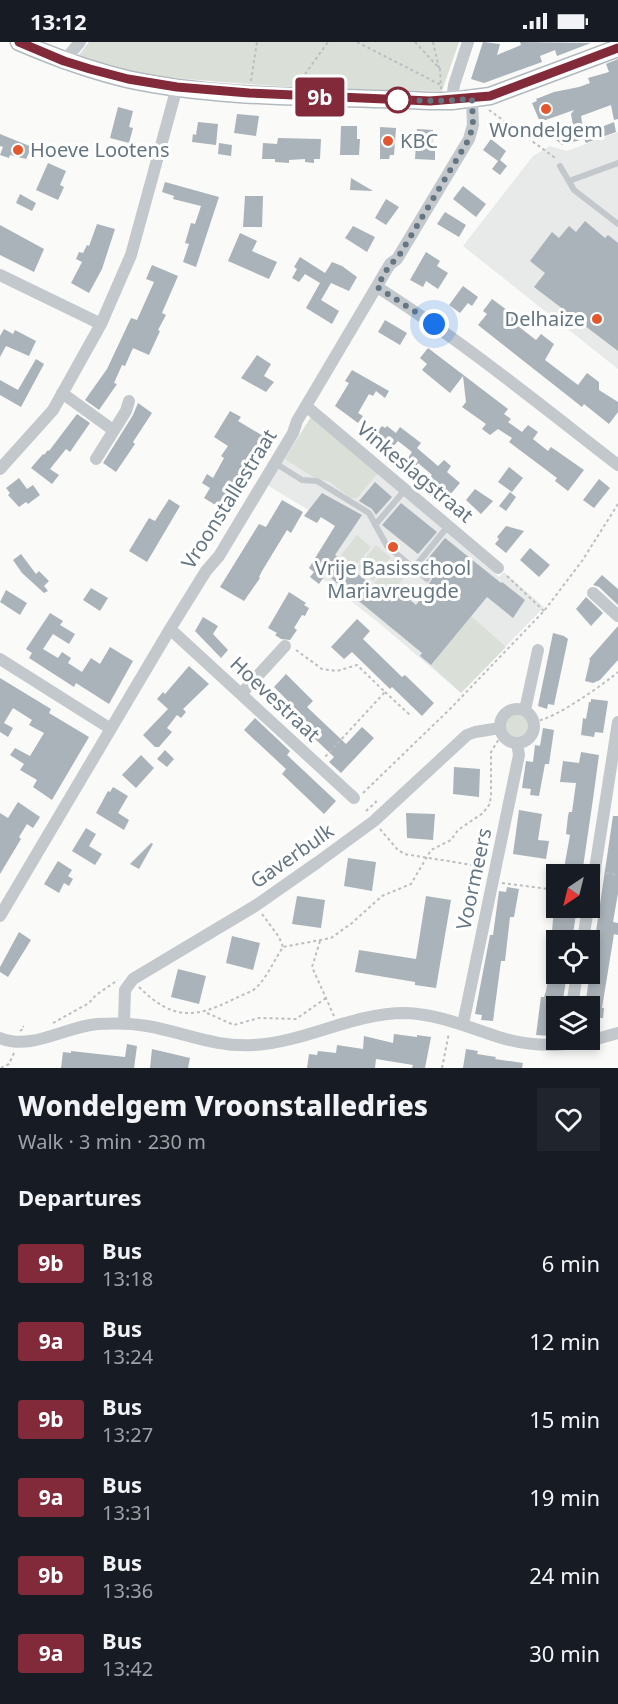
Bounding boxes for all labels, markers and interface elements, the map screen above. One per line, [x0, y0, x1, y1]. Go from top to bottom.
text: 13:12 [30, 6, 87, 36]
line badge: 9b [293, 78, 347, 116]
text: 9b [307, 83, 333, 111]
unlabelled marker [385, 87, 411, 113]
marker: Wondelgem [539, 102, 553, 116]
place label: Wondelgem [489, 116, 603, 143]
place label: KBC [400, 127, 438, 154]
marker: KBC [381, 134, 395, 148]
place label: Hoeve Lootens [30, 136, 170, 163]
marker: Hoeve Lootens [11, 143, 25, 157]
place label: Delhaize [505, 305, 585, 332]
your location [419, 309, 449, 339]
marker: Delhaize [590, 312, 604, 326]
street label: Vinkeslagstraat [351, 415, 479, 528]
street label: Vroonstallestraat [175, 424, 282, 574]
marker: Vrije Basisschool Mariavreugde [386, 540, 400, 554]
place label: Vrije Basisschool Mariavreugde [315, 554, 471, 604]
street label: Hoevestraat [225, 650, 326, 747]
street label: Gaverbulk [245, 817, 339, 894]
street label: Voormeers [450, 826, 497, 932]
north arrow [546, 864, 600, 918]
map controls [546, 864, 600, 1050]
button: locate [546, 930, 600, 984]
button: layers [546, 996, 600, 1050]
text: Wondelgem Vroonstalledries [18, 1086, 428, 1124]
button: heart [537, 1088, 600, 1151]
text: Walk · 3 min · 230 m [18, 1128, 206, 1155]
text: Departures [18, 1182, 142, 1212]
text: Bus [102, 1235, 142, 1265]
text: 6 min [542, 1248, 600, 1278]
text: 9b [38, 1249, 64, 1277]
text: 13:18 [102, 1265, 153, 1292]
text: Bus [102, 1313, 142, 1343]
text: 12 min [529, 1326, 600, 1356]
text: 9a [39, 1327, 63, 1355]
text: 13:24 [102, 1343, 153, 1370]
text: Bus [102, 1391, 142, 1421]
text: 15 min [529, 1404, 600, 1434]
text: 9b [38, 1405, 64, 1433]
text: 13:27 [102, 1421, 153, 1448]
text: Bus [102, 1469, 142, 1499]
text: 19 min [529, 1482, 600, 1512]
text: 9a [39, 1483, 63, 1511]
text: 13:31 [102, 1499, 153, 1526]
text: Bus [102, 1547, 142, 1577]
text: 24 min [529, 1560, 600, 1590]
text: 9b [38, 1561, 64, 1589]
text: 13:36 [102, 1577, 153, 1604]
text: Bus [102, 1625, 142, 1655]
text: 30 min [529, 1638, 600, 1668]
text: 9a [39, 1639, 63, 1667]
text: 13:42 [102, 1655, 153, 1682]

